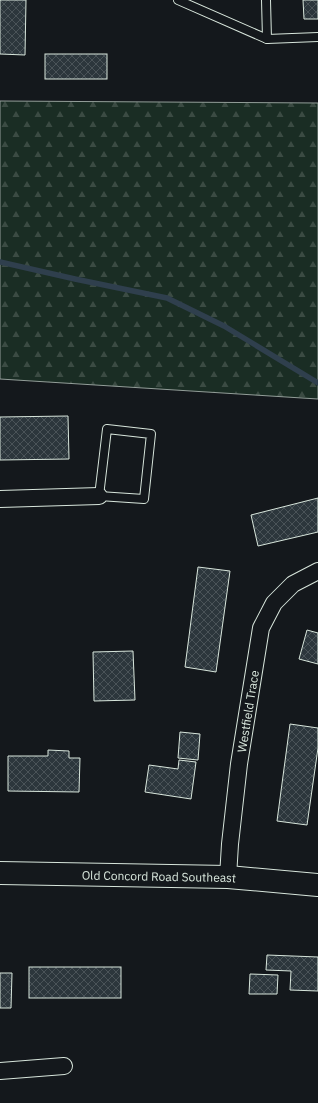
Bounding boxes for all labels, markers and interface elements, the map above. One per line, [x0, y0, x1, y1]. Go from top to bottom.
street label: Westfield Trace [233, 669, 262, 753]
street label: Old Concord Road Southeast [82, 867, 237, 885]

